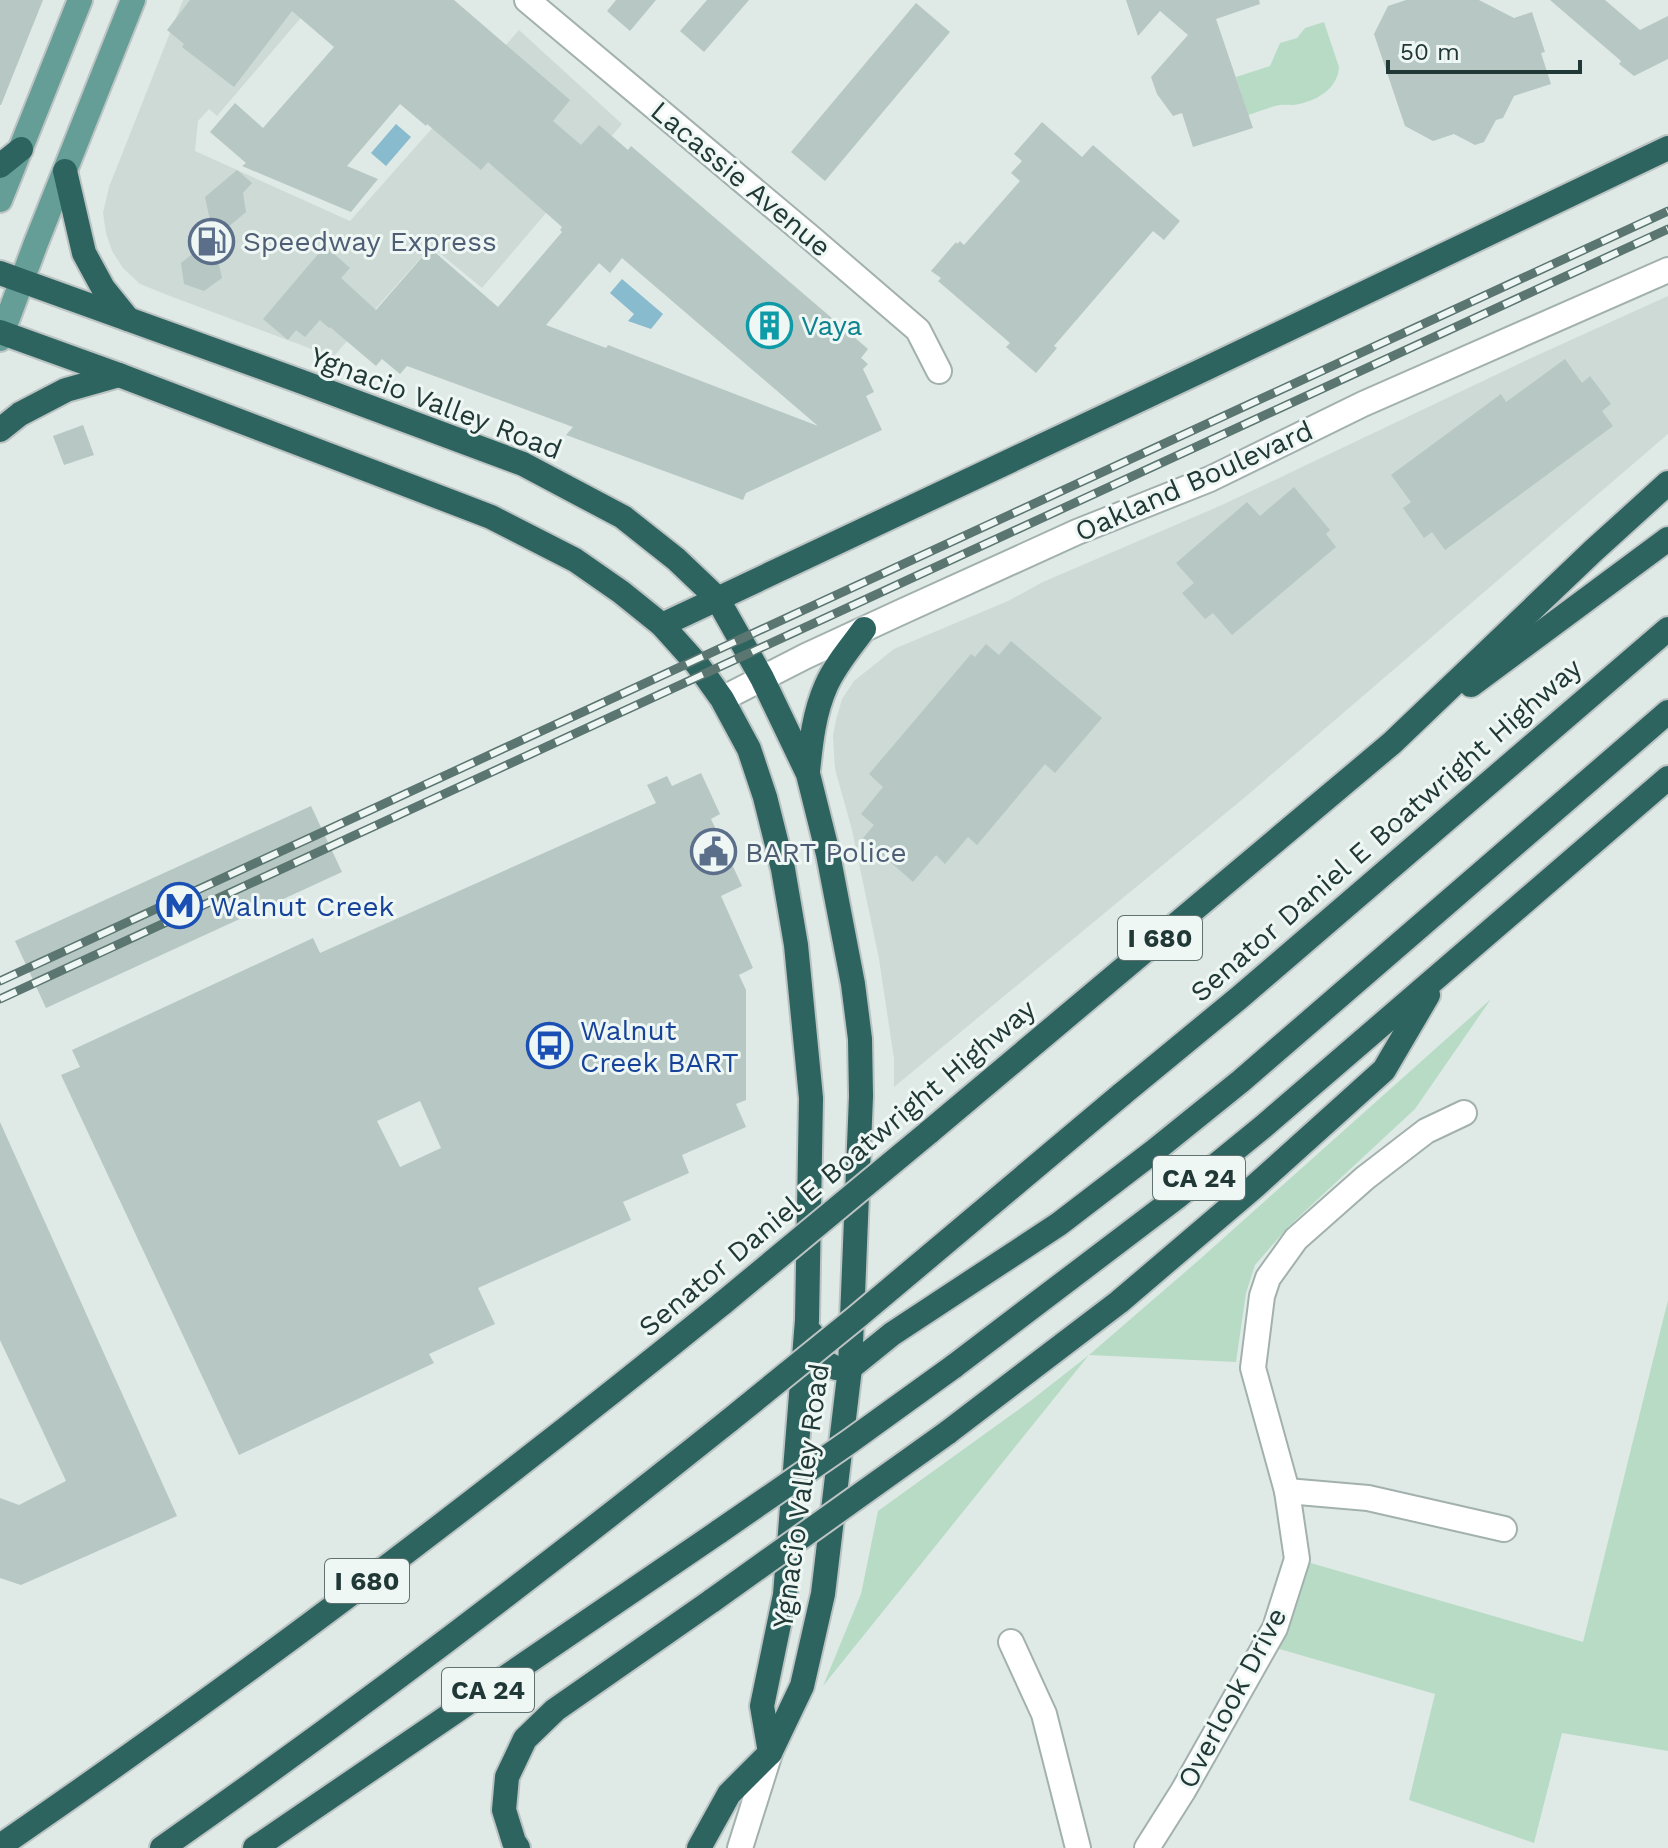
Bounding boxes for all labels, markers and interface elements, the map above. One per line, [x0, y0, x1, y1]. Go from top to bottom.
scale bar [1388, 24, 1580, 74]
text: 50 m [1400, 38, 1460, 66]
street label: Lacassie Avenue [644, 94, 838, 264]
fuel station icon: Speedway Express [188, 217, 236, 265]
place label: Speedway Express [243, 225, 497, 258]
building icon: Vaya [746, 301, 794, 349]
place label: Vaya [801, 309, 863, 342]
street label: Ygnacio Valley Road [305, 340, 567, 466]
street label: Oakland Boulevard [1070, 414, 1318, 548]
street label: Senator Daniel E Boatwright Highway [1184, 651, 1589, 1009]
public building icon: BART Police [690, 828, 738, 876]
place label: BART Police [745, 836, 907, 869]
metro station icon: Walnut Creek [155, 882, 203, 930]
place label: Walnut Creek [210, 890, 395, 923]
road number: I 680 [1118, 916, 1202, 960]
street label: Senator Daniel E Boatwright Highway [632, 992, 1042, 1344]
place label: Walnut Creek BART [580, 1014, 739, 1079]
bus stop icon: Walnut Creek BART [525, 1022, 573, 1070]
road number: CA 24 [1153, 1156, 1245, 1200]
street label: Ygnacio Valley Road [766, 1362, 836, 1630]
road number: I 680 [325, 1559, 409, 1603]
street label: Overlook Drive [1171, 1602, 1293, 1794]
road number: CA 24 [442, 1668, 534, 1712]

